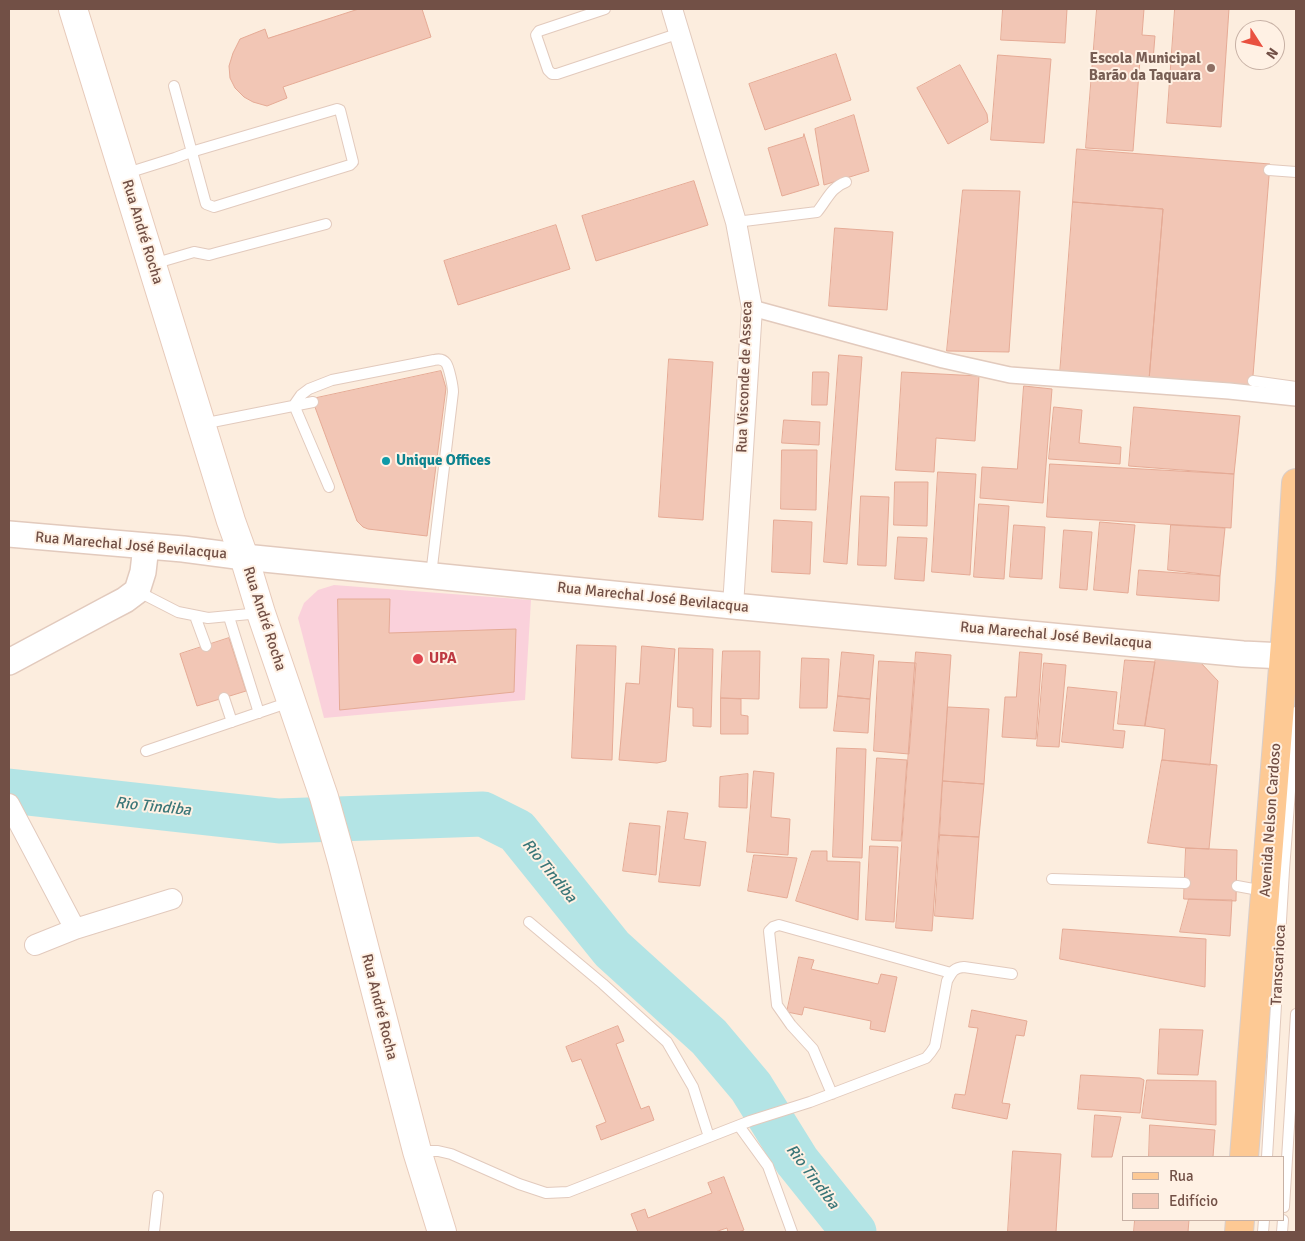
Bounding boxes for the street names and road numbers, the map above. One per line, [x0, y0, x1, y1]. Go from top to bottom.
street label: Rua André Rocha [118, 177, 166, 287]
street label: Rua Visconde de Asseca [733, 301, 757, 453]
street label: Rua Marechal José Bevilacqua [34, 529, 228, 563]
street label: Rua André Rocha [239, 565, 289, 673]
street label: Rua Marechal José Bevilacqua [556, 579, 750, 617]
street label: Rua Marechal José Bevilacqua [959, 619, 1153, 653]
street label: Avenida Nelson Cardoso [1257, 742, 1285, 898]
street label: Transcarioca [1268, 924, 1290, 1006]
street label: Rua André Rocha [357, 952, 401, 1062]

